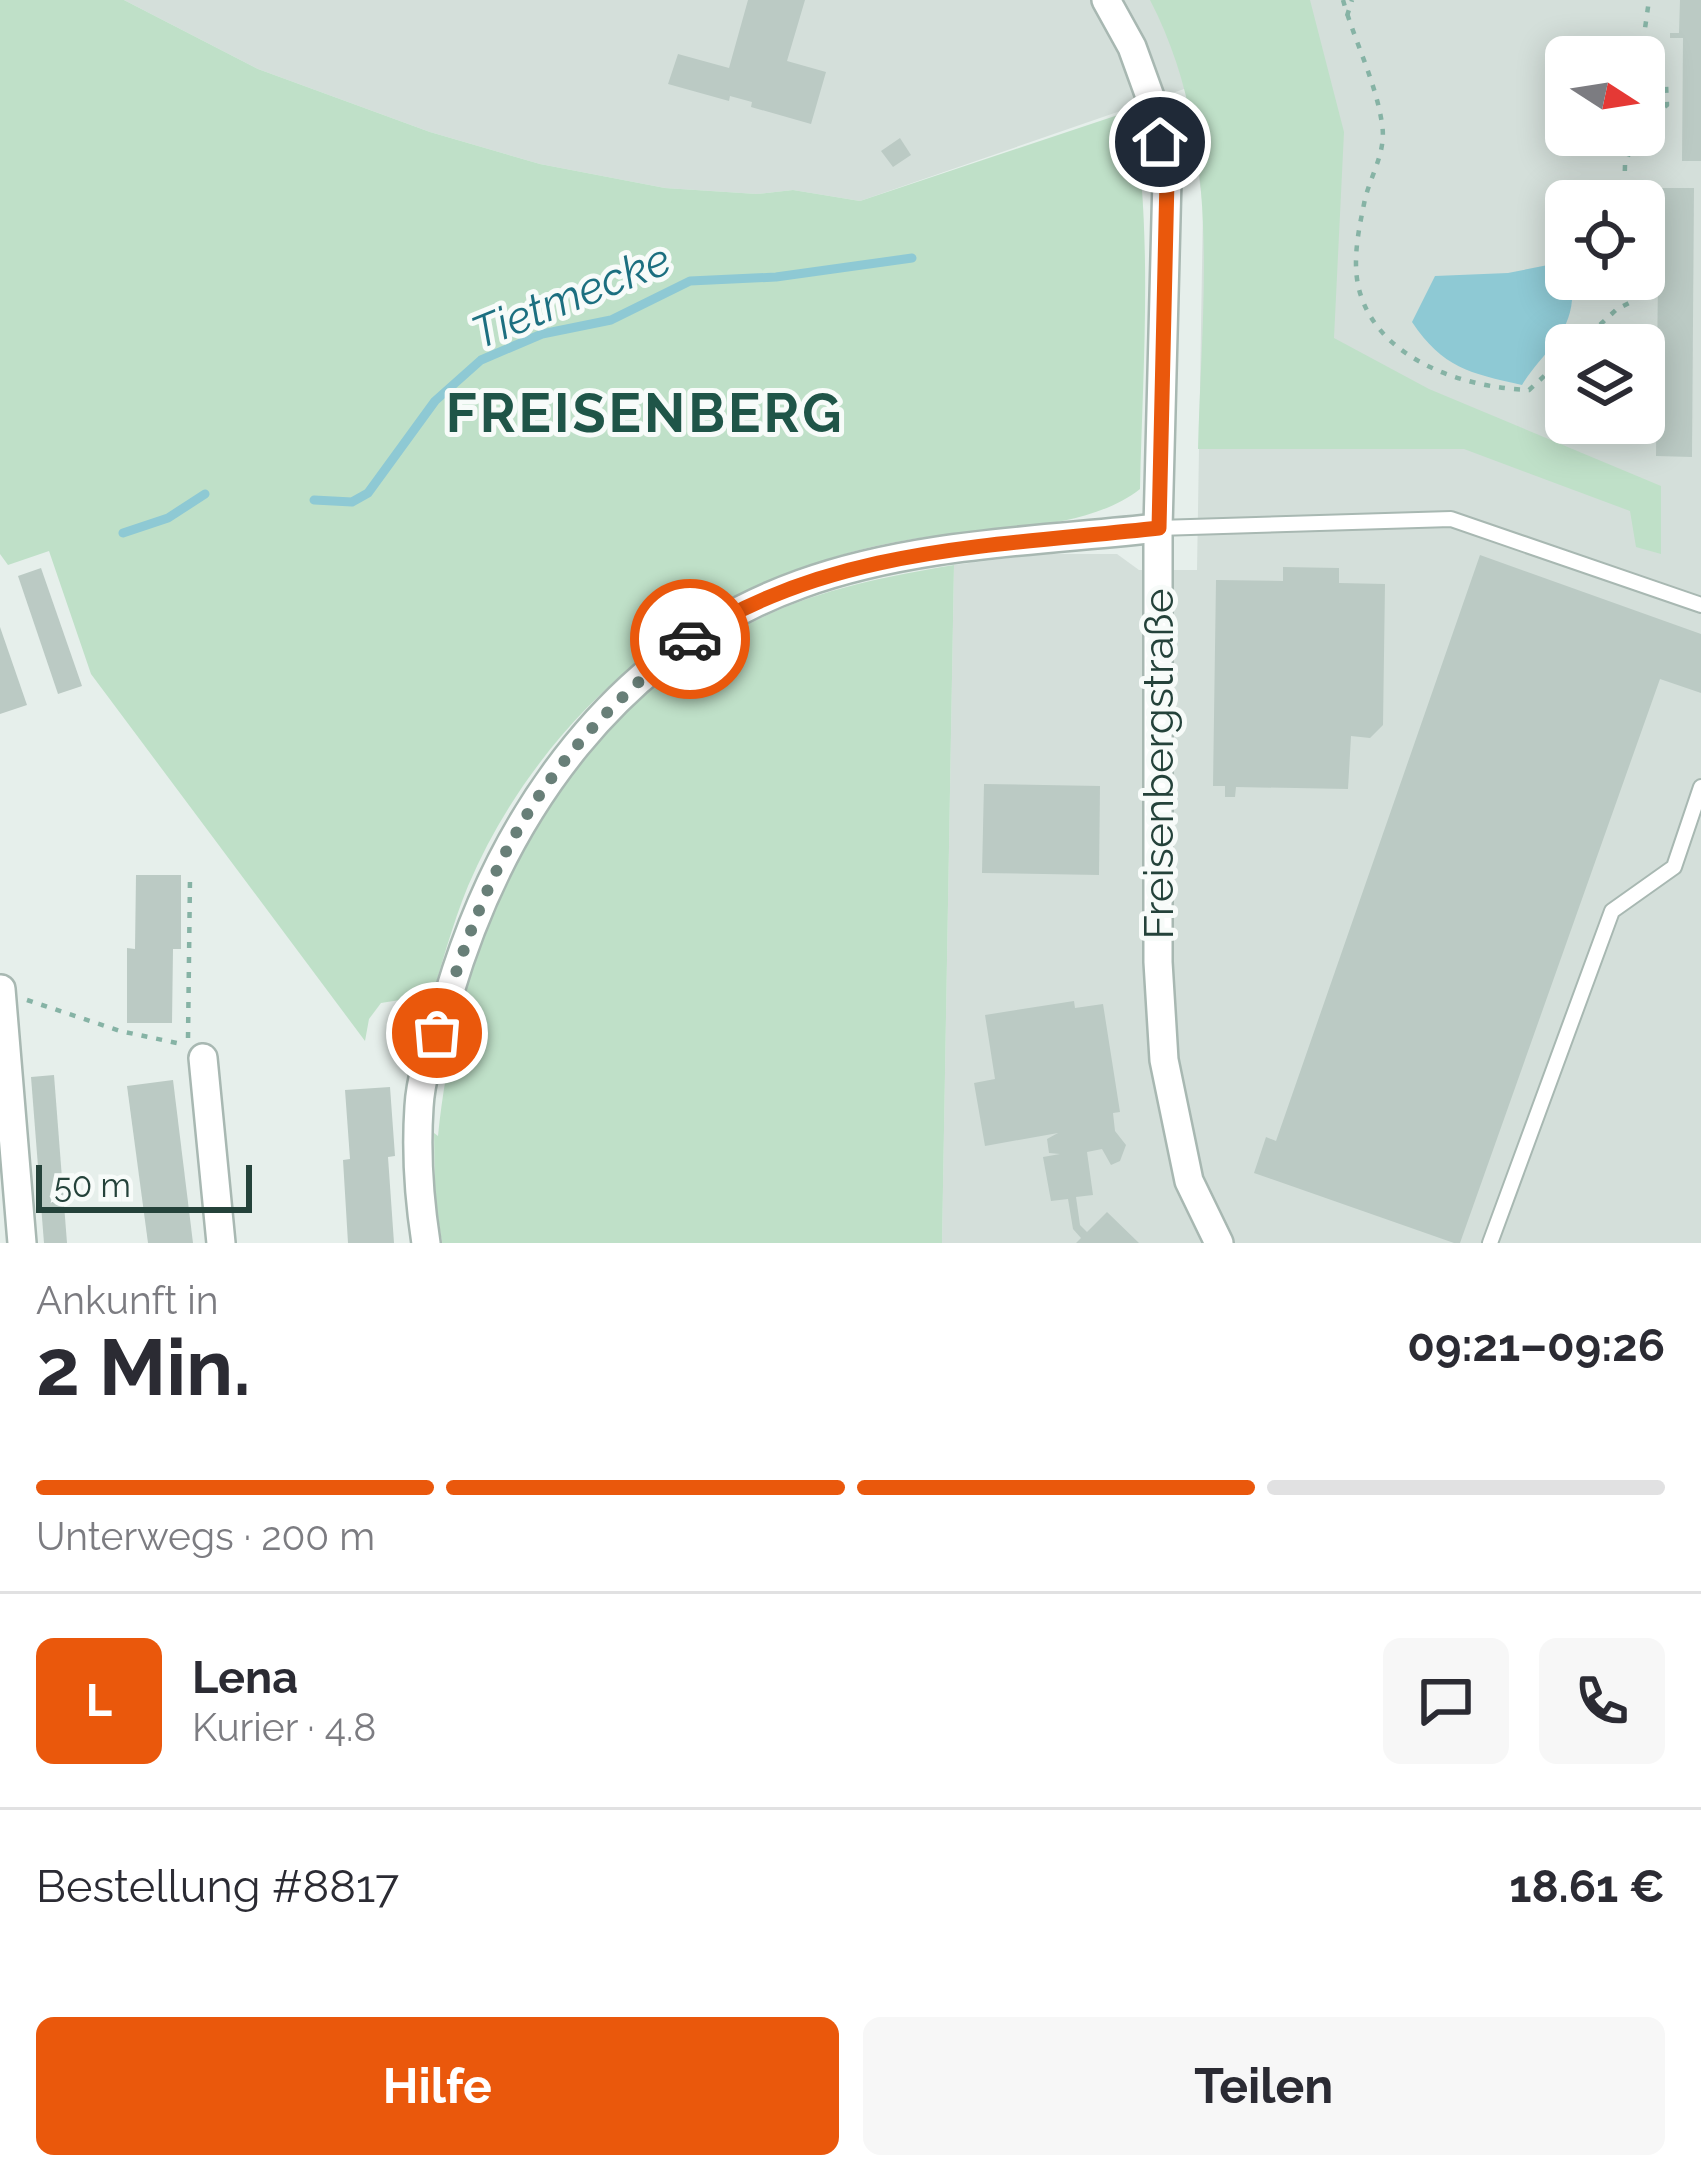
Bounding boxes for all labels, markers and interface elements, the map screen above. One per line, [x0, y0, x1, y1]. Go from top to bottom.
north arrow [1545, 36, 1665, 156]
map controls [1545, 36, 1665, 444]
pin [1109, 91, 1211, 193]
icon: home [1127, 109, 1193, 175]
button: locate [1545, 180, 1665, 300]
water label: Tietmecke [464, 232, 678, 360]
button: layers [1545, 324, 1665, 444]
district label: FREISENBERG [446, 381, 844, 445]
courier [630, 579, 750, 699]
street label: Freisenbergstraße [1134, 589, 1183, 939]
icon: car [657, 606, 723, 672]
pin [386, 982, 488, 1084]
icon: bag [404, 1000, 470, 1066]
scale bar [36, 1159, 252, 1212]
text: 50 m [54, 1166, 131, 1205]
text: Ankunft in [36, 1277, 219, 1323]
text: 09:21–09:26 [1407, 1319, 1665, 1372]
text: 2 Min. [36, 1322, 251, 1413]
text: Unterwegs · 200 m [36, 1513, 375, 1559]
button: chat [1383, 1638, 1509, 1764]
button: phone [1539, 1638, 1665, 1764]
text: Lena [192, 1651, 298, 1704]
text: L [86, 1674, 112, 1727]
text: Kurier · 4.8 [192, 1704, 376, 1750]
text: Bestellung #8817 [36, 1860, 399, 1913]
text: 18.61 € [1509, 1860, 1665, 1913]
button: Hilfe [36, 2017, 839, 2155]
button: Teilen [863, 2017, 1665, 2155]

